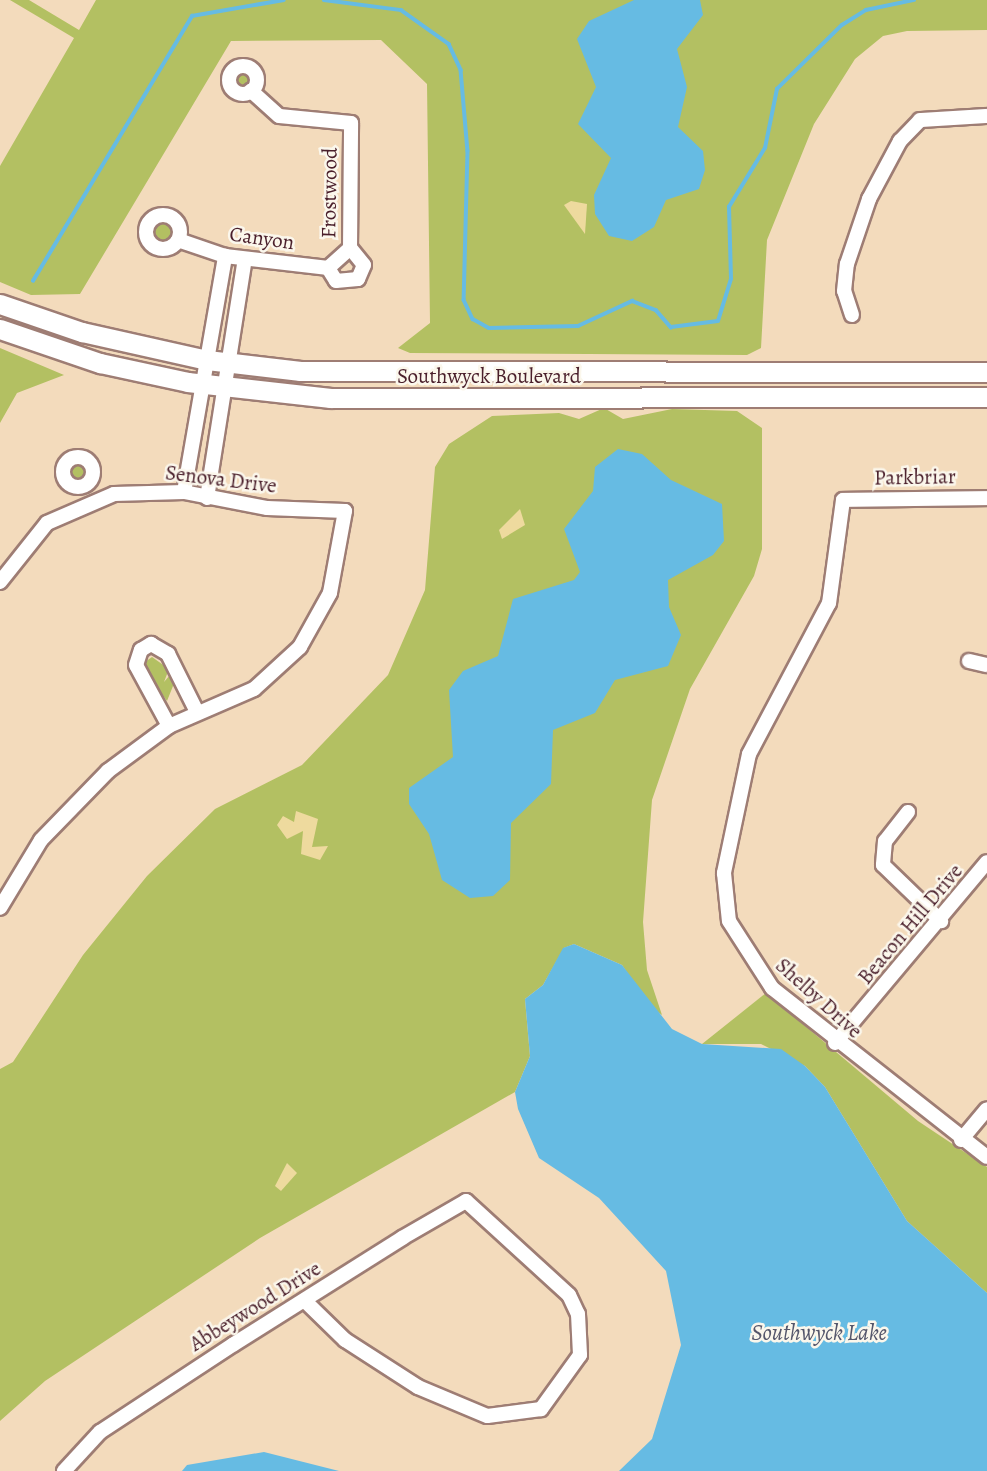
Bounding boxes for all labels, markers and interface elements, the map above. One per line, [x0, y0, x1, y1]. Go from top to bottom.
street label: Frostwood [316, 147, 342, 239]
street label: Canyon [228, 221, 296, 255]
street label: Southwyck Boulevard [397, 363, 581, 389]
street label: Senova Drive [164, 460, 278, 498]
street label: Parkbriar [874, 464, 956, 490]
street label: Beacon Hill Drive [852, 859, 968, 989]
street label: Shelby Drive [771, 953, 867, 1043]
street label: Abbeywood Drive [185, 1256, 325, 1356]
water label: Southwyck Lake [751, 1319, 887, 1347]

